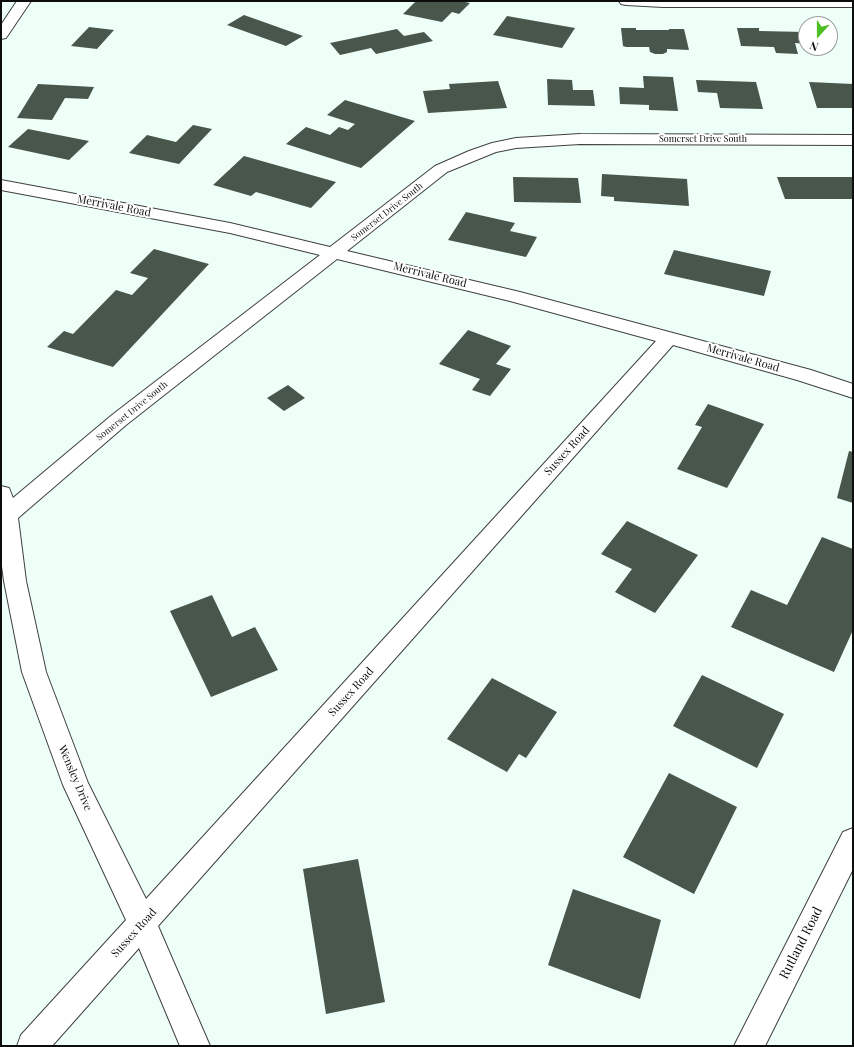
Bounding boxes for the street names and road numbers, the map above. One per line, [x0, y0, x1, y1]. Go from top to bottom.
street label: Somerset Drive South [659, 134, 747, 144]
street label: Somerset Drive South [349, 181, 425, 243]
street label: Merrivale Road [76, 192, 152, 220]
street label: Merrivale Road [392, 260, 468, 290]
street label: Merrivale Road [705, 341, 781, 375]
street label: Somerset Drive South [94, 379, 170, 443]
street label: Sussex Road [542, 424, 592, 478]
street label: Sussex Road [326, 665, 376, 719]
street label: Wensley Drive [55, 743, 95, 813]
street label: Rutland Road [776, 904, 826, 982]
street label: Sussex Road [109, 906, 159, 960]

